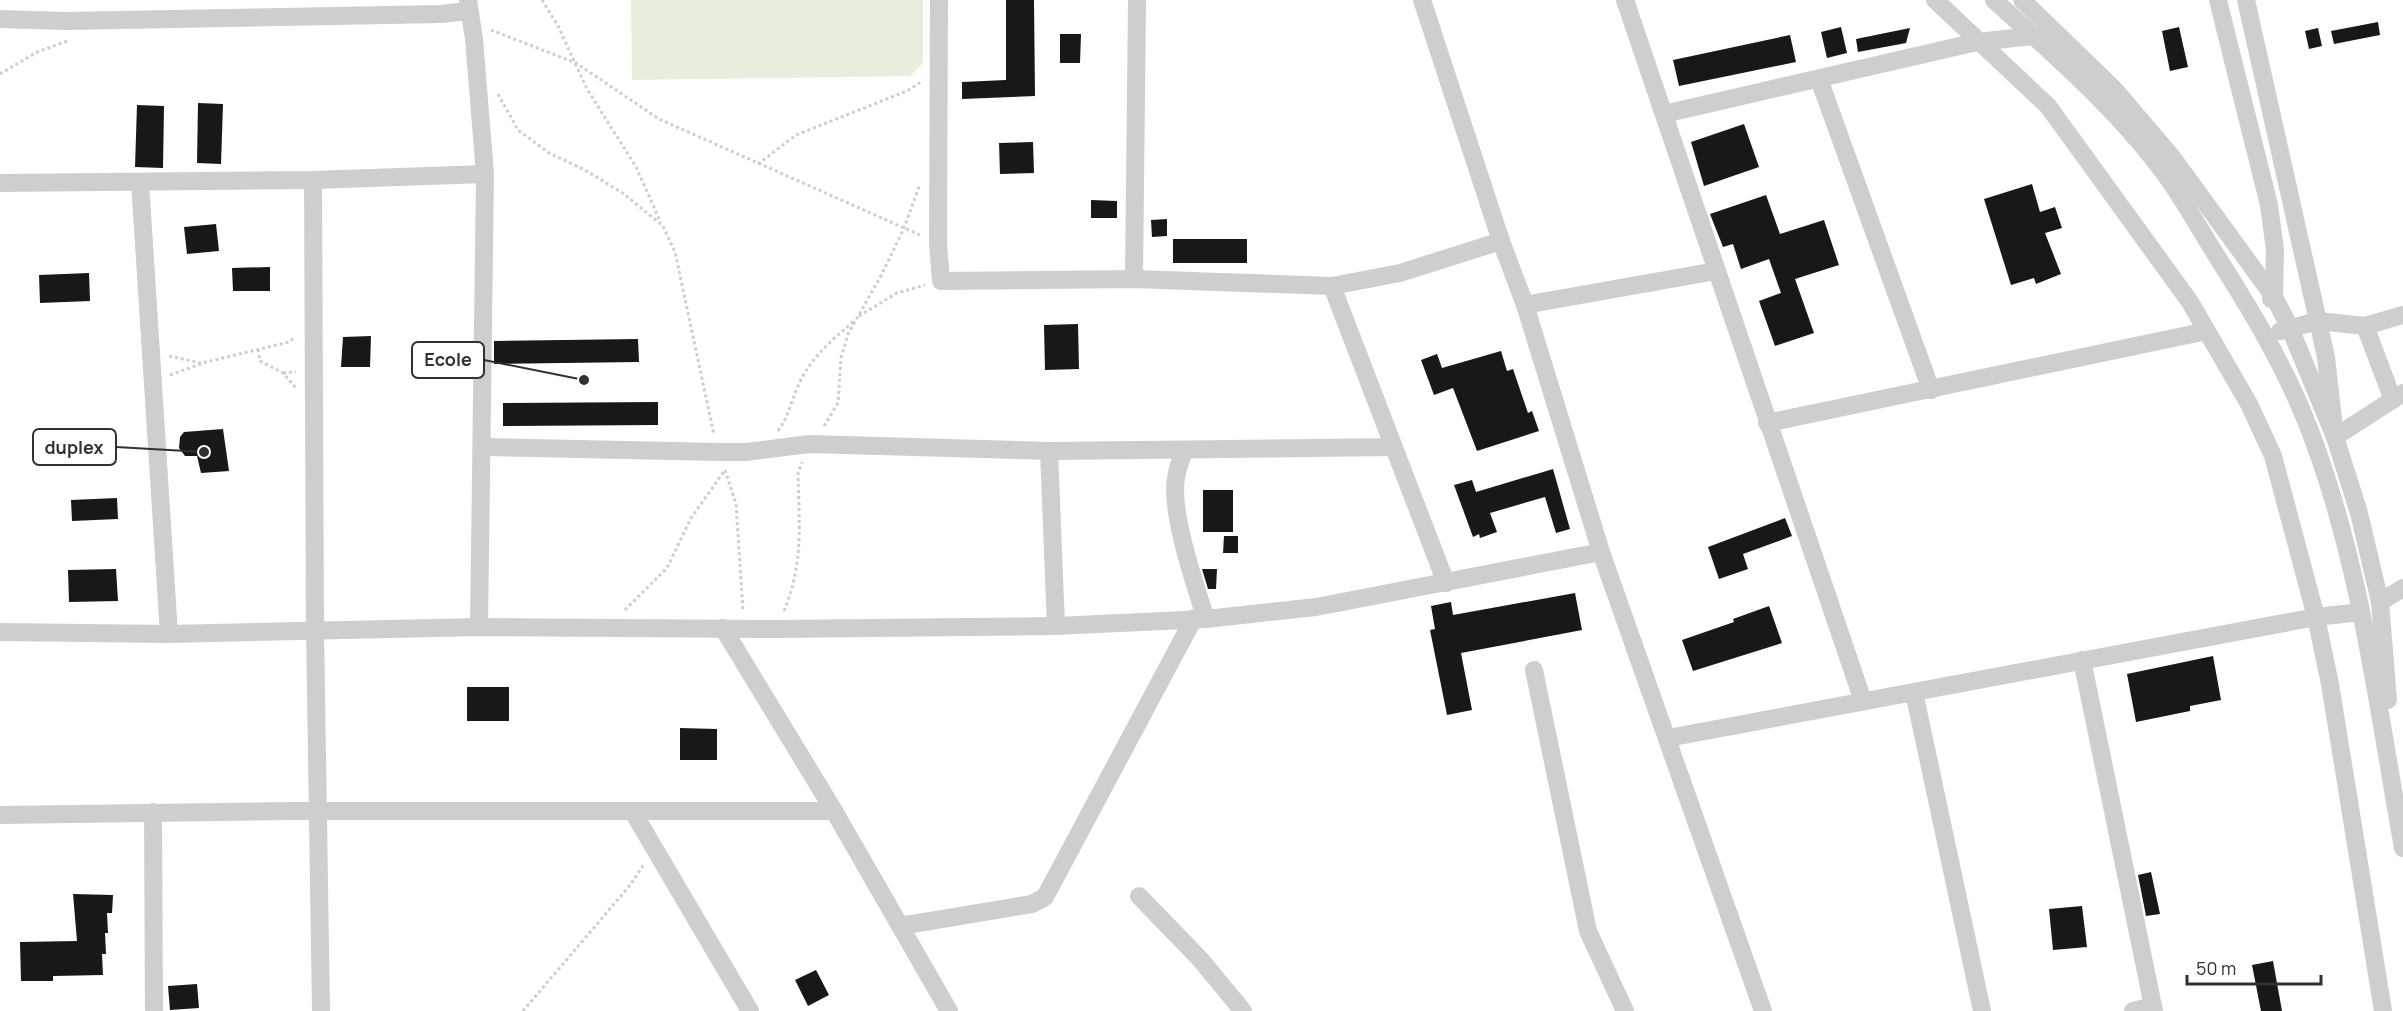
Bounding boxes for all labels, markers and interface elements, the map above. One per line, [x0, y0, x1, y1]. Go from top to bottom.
callout: Ecole [412, 342, 484, 378]
text: Ecole [424, 347, 472, 371]
callout: duplex [33, 429, 116, 465]
text: duplex [45, 435, 104, 459]
scale bar [2187, 948, 2320, 986]
text: 50 m [2196, 956, 2236, 980]

